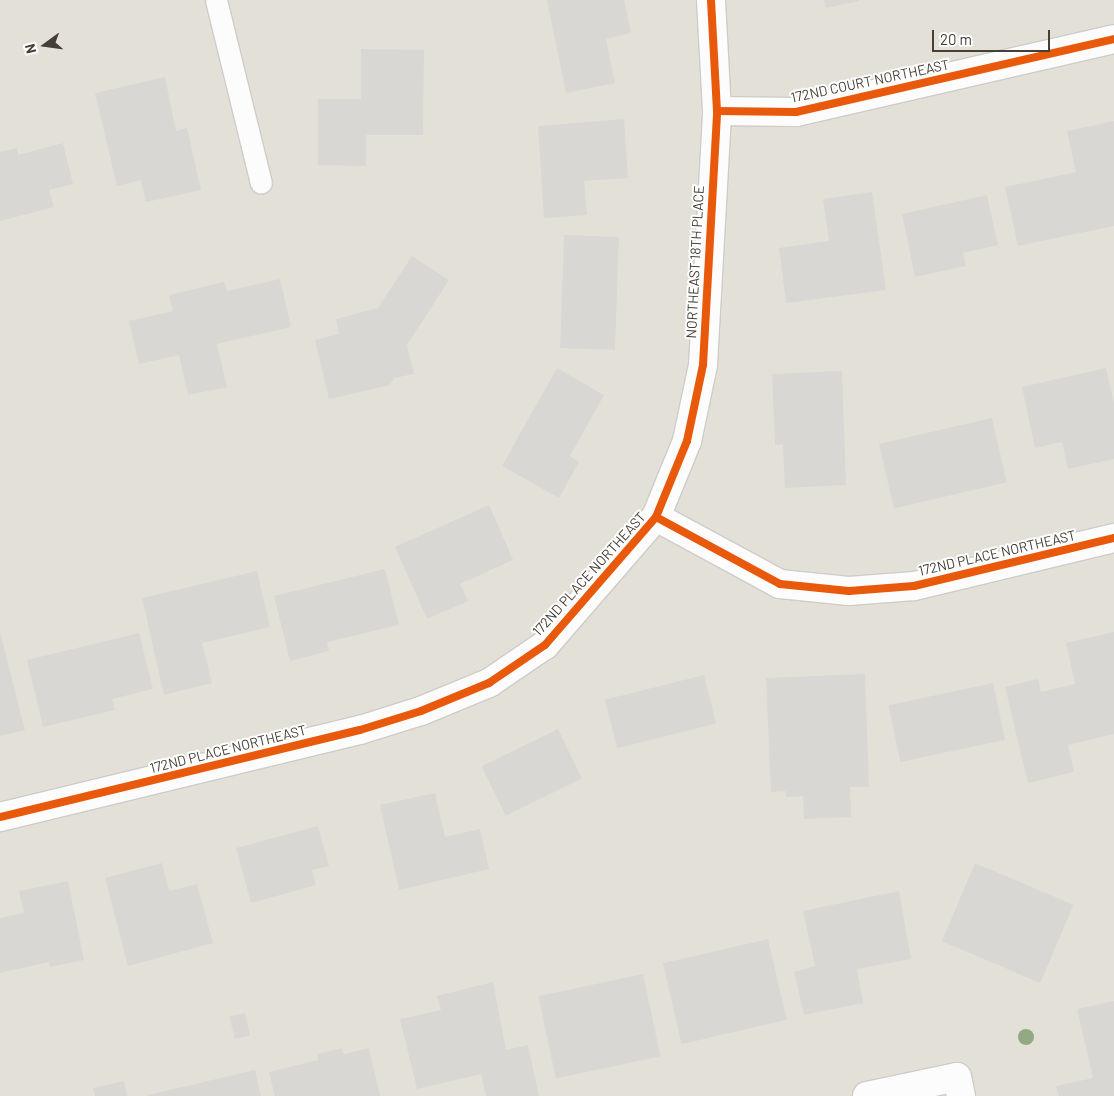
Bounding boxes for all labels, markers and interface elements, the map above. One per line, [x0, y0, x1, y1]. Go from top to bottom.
north arrow [20, 20, 70, 70]
scale bar [934, 20, 1052, 52]
text: 20 m [940, 30, 972, 48]
text: N [21, 42, 39, 55]
street label: 172ND COURT NORTHEAST [789, 56, 951, 106]
street label: NORTHEAST 18TH PLACE [683, 185, 707, 339]
street label: 172ND PLACE NORTHEAST [529, 509, 649, 639]
street label: 172ND PLACE NORTHEAST [917, 527, 1077, 579]
street label: 172ND PLACE NORTHEAST [148, 721, 308, 777]

